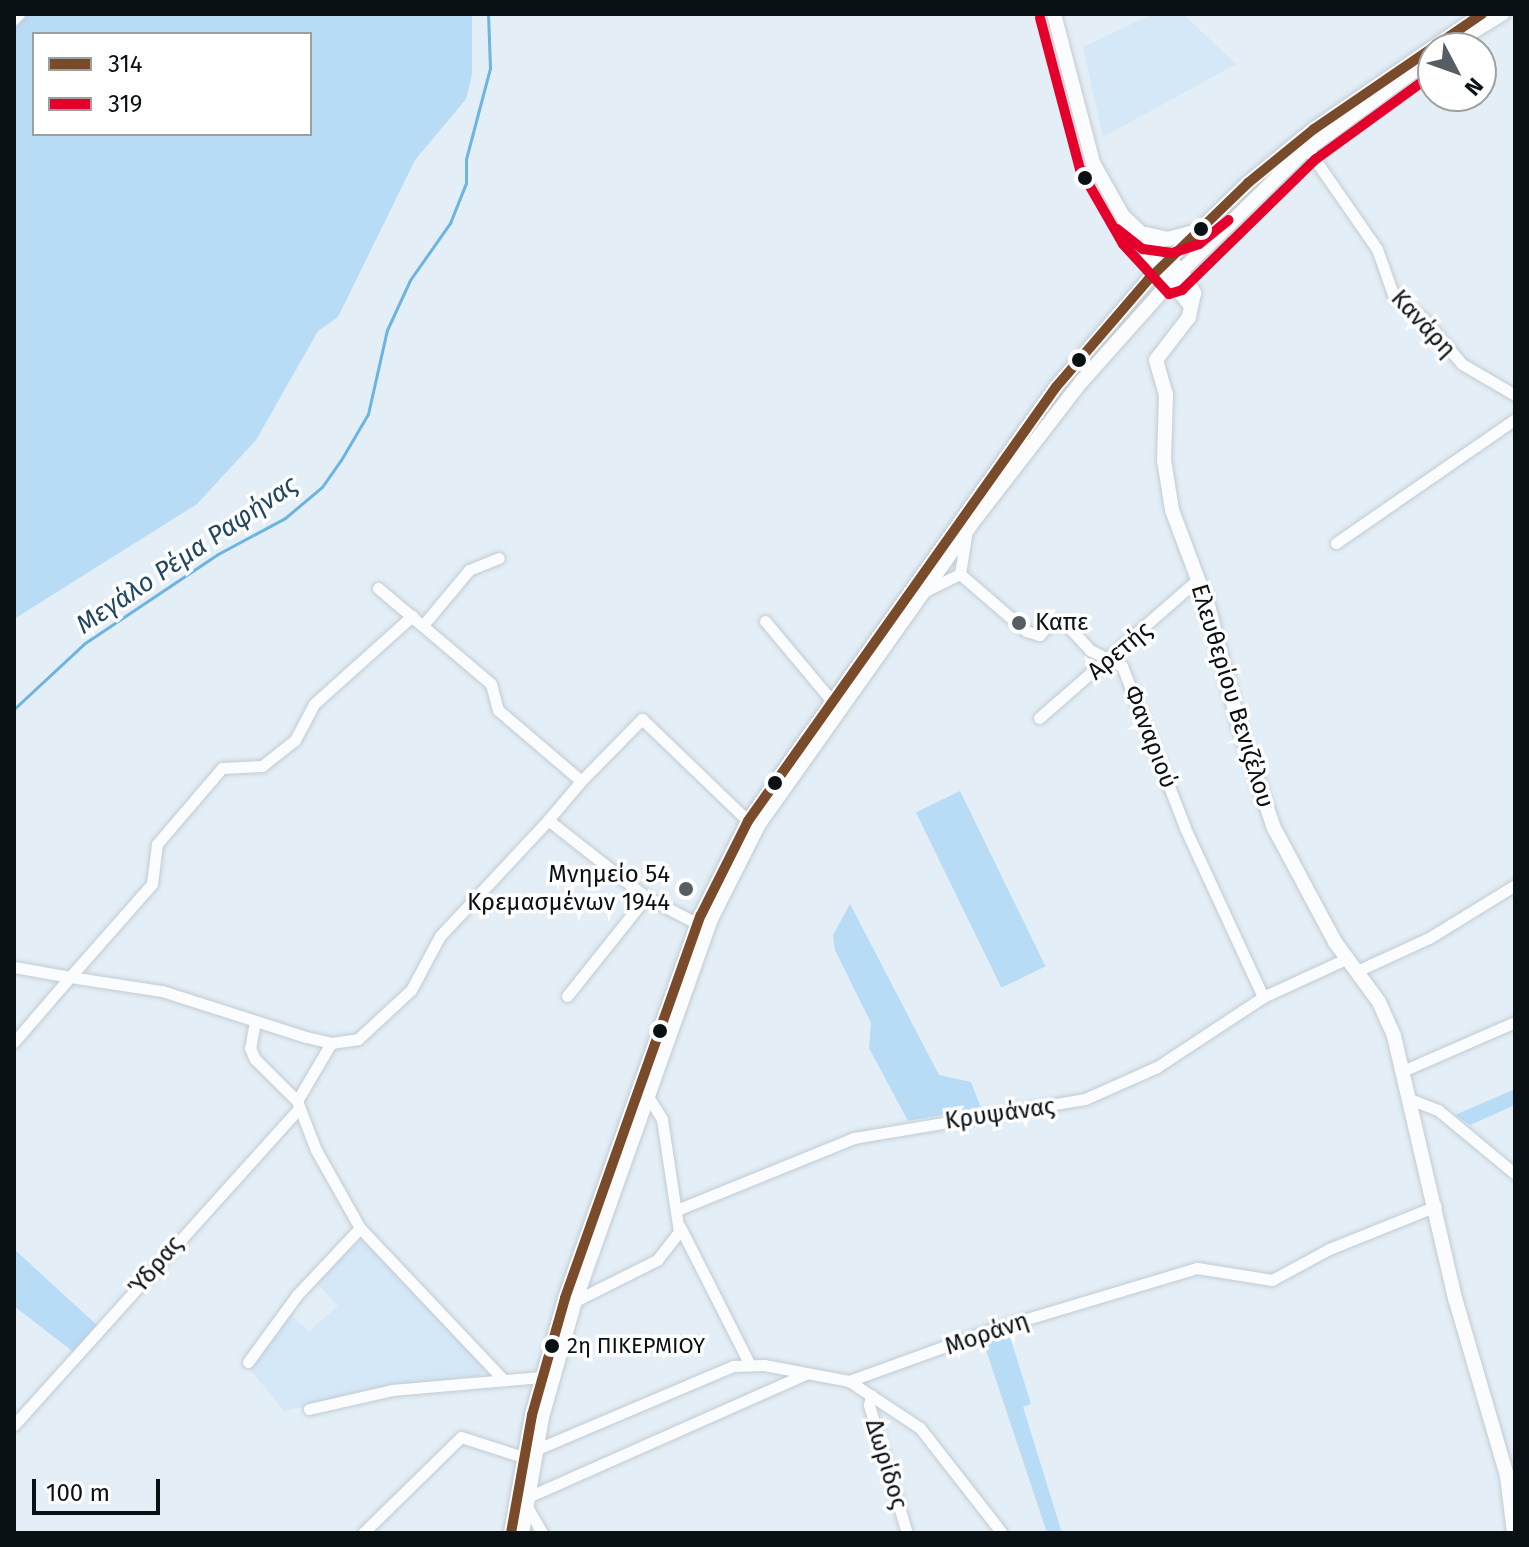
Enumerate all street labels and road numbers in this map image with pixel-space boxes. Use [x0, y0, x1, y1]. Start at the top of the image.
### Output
street label: Κανάρη [1385, 284, 1461, 364]
street label: Ελευθερίου Βενιζέλου [1184, 581, 1280, 811]
street label: Αρετής [1082, 616, 1158, 686]
street label: Φαναριού [1117, 682, 1183, 792]
street label: Κρυψάνας [943, 1092, 1057, 1136]
street label: Ύδρας [123, 1230, 189, 1302]
street label: Μοράνη [941, 1306, 1033, 1362]
street label: Δωρίδος [859, 1416, 913, 1512]

